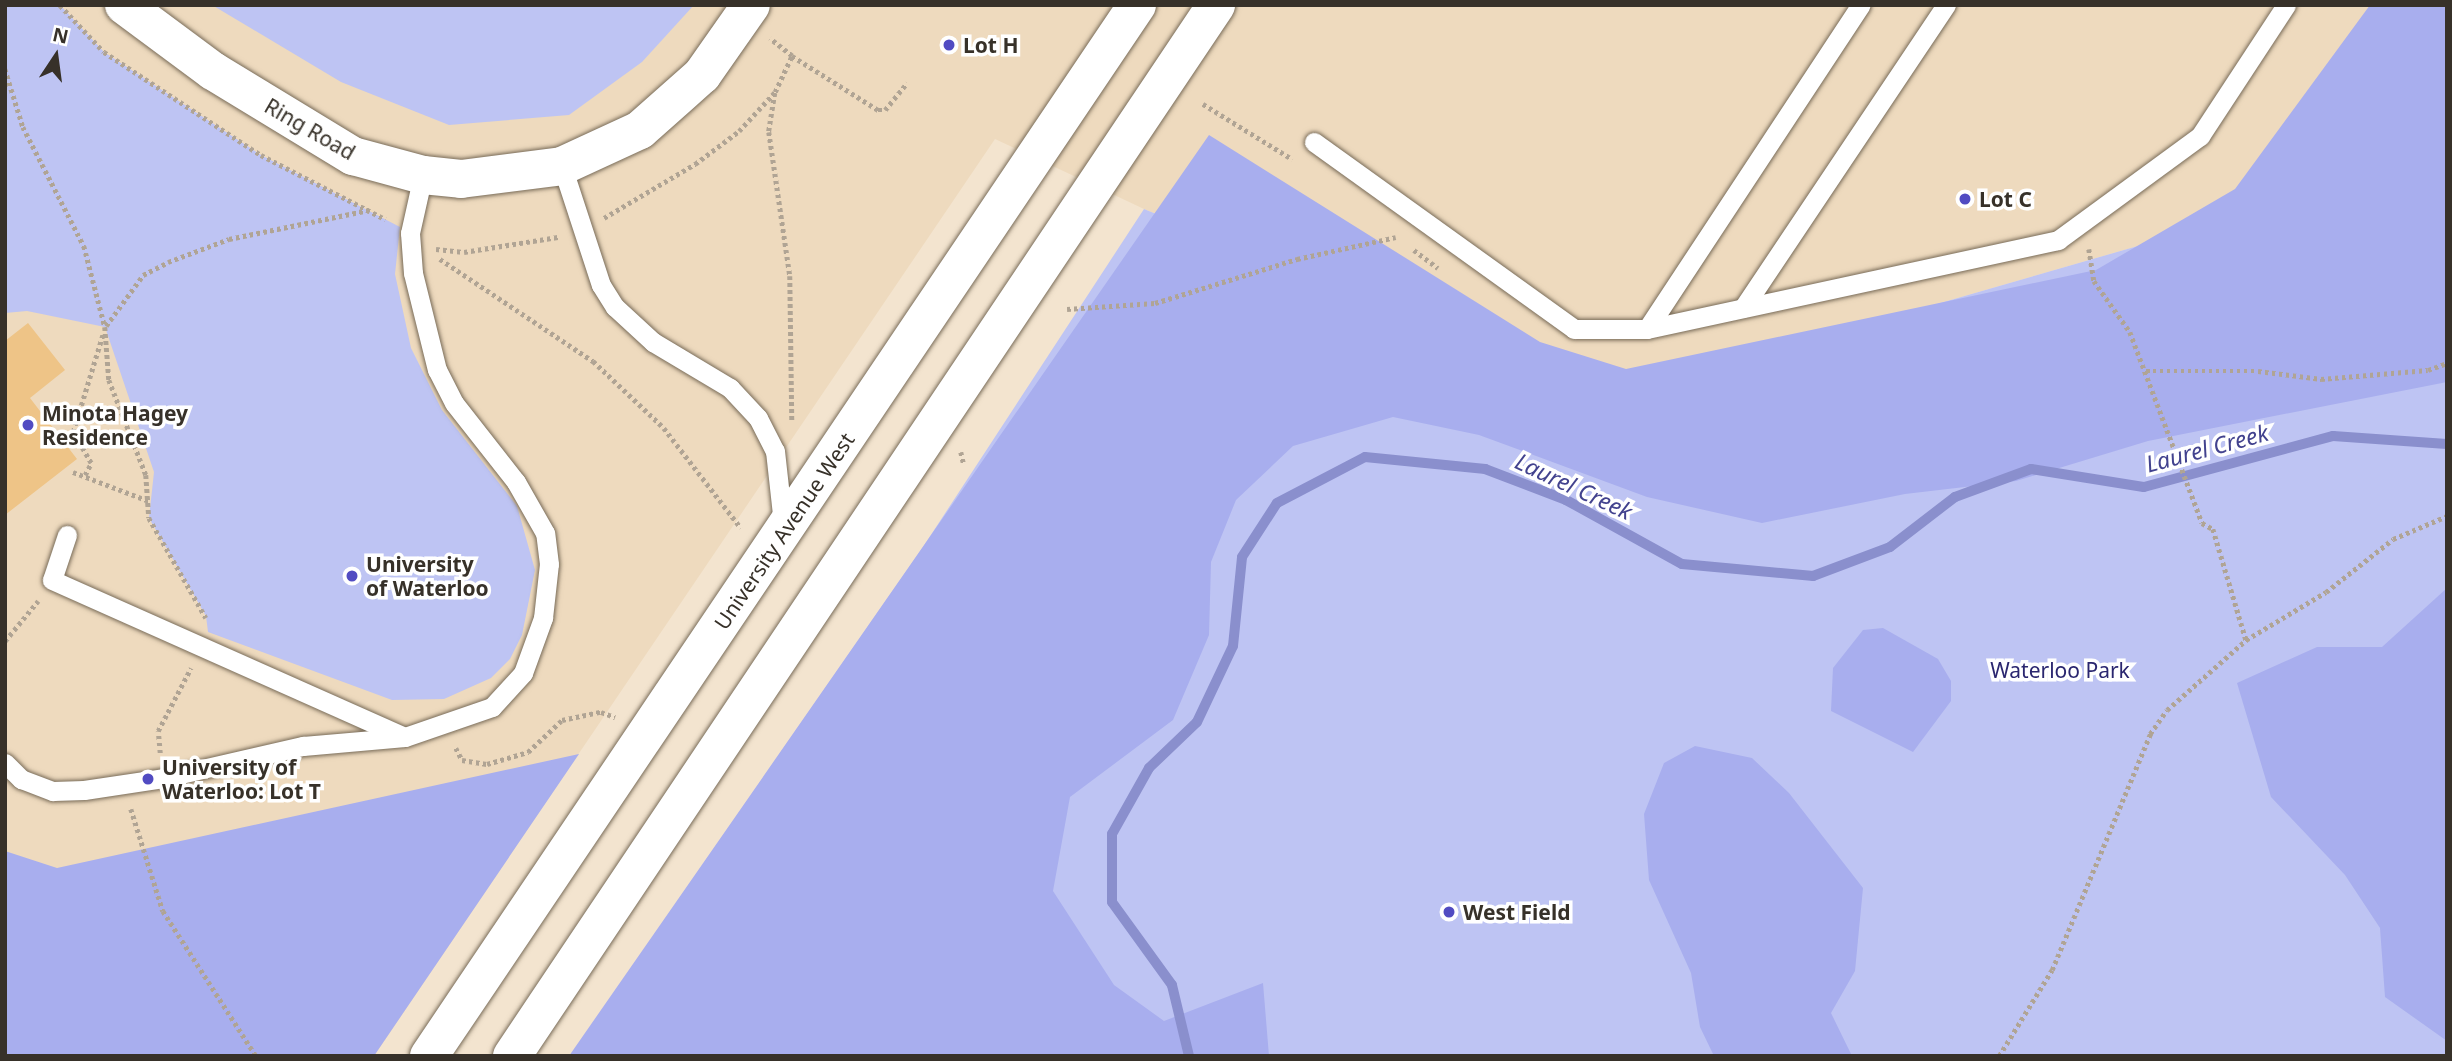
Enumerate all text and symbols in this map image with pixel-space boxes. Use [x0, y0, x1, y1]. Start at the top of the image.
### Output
north arrow [21, 21, 91, 91]
text: N [50, 21, 71, 50]
place label: Lot H [963, 32, 1019, 58]
marker: Lot H [941, 37, 957, 53]
street label: Ring Road [260, 93, 360, 165]
place label: Lot C [1979, 186, 2032, 212]
marker: Lot C [1957, 191, 1973, 207]
place label: Minota Hagey Residence [42, 400, 188, 450]
marker: Minota Hagey Residence [20, 417, 36, 433]
water label: Laurel Creek [2143, 418, 2271, 478]
street label: University Avenue West [709, 428, 859, 634]
water label: Laurel Creek [1511, 447, 1637, 525]
place label: University of Waterloo [366, 551, 489, 601]
marker: University of Waterloo [344, 568, 360, 584]
park label: Waterloo Park [1990, 657, 2130, 683]
place label: University of Waterloo: Lot T [162, 754, 321, 804]
marker: University of Waterloo: Lot T [140, 771, 156, 787]
place label: West Field [1463, 899, 1570, 925]
marker: West Field [1441, 904, 1457, 920]

